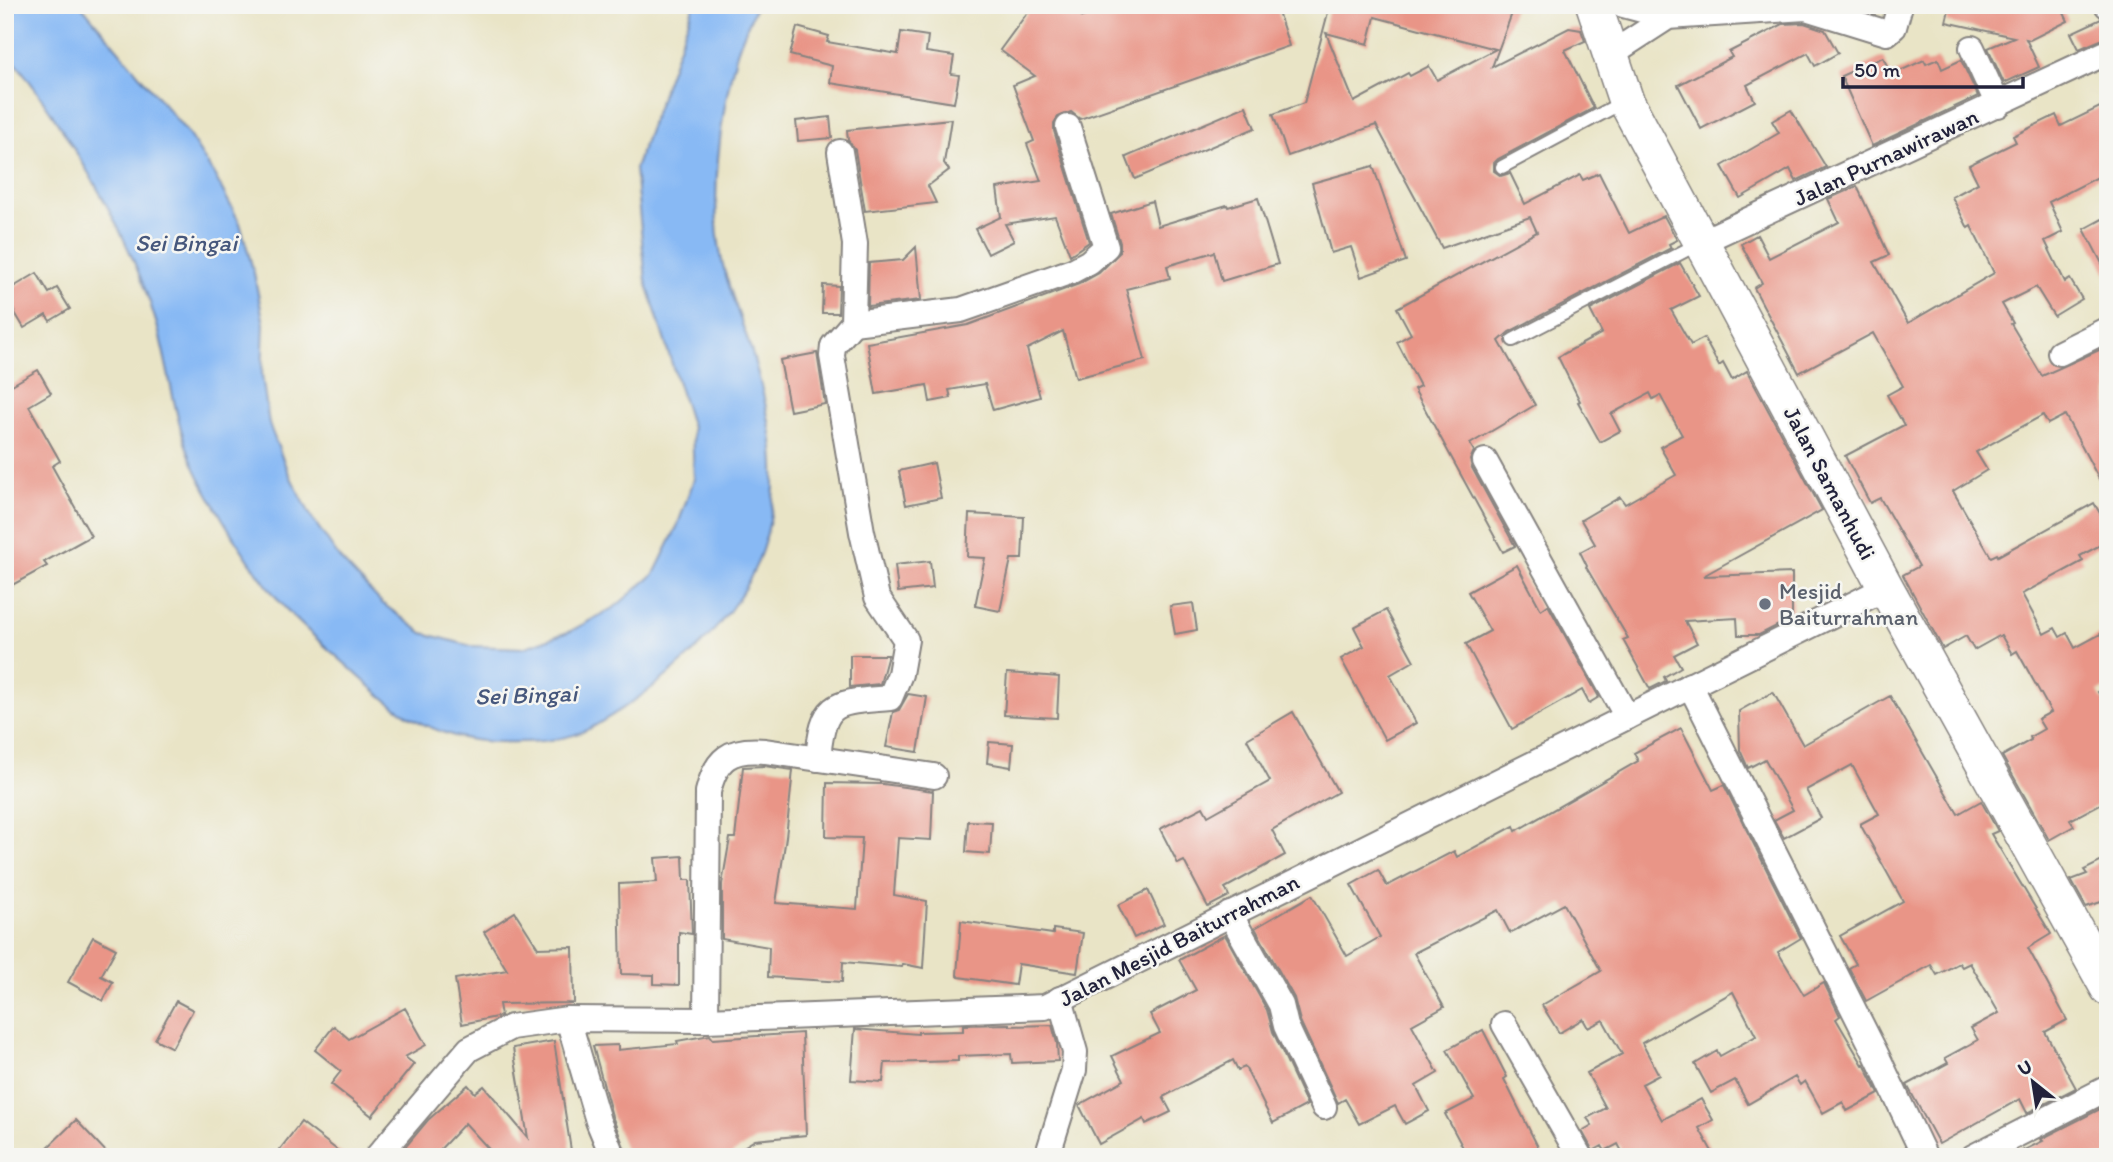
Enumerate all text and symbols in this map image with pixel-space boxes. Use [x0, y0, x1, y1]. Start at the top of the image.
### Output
scale bar [1843, 46, 2024, 90]
text: 50 m [1854, 57, 1901, 82]
street label: Jalan Purnawirawan [1789, 102, 1983, 212]
water label: Sei Bingai [135, 228, 240, 257]
street label: Jalan Samanhudi [1778, 401, 1882, 565]
place label: Mesjid Baiturrahman [1779, 577, 1918, 631]
marker: Mesjid Baiturrahman [1757, 596, 1773, 612]
water label: Sei Bingai [474, 678, 580, 711]
street label: Jalan Mesjid Baiturrahman [1054, 867, 1304, 1013]
north arrow [1997, 1046, 2068, 1116]
text: U [2014, 1055, 2036, 1081]

